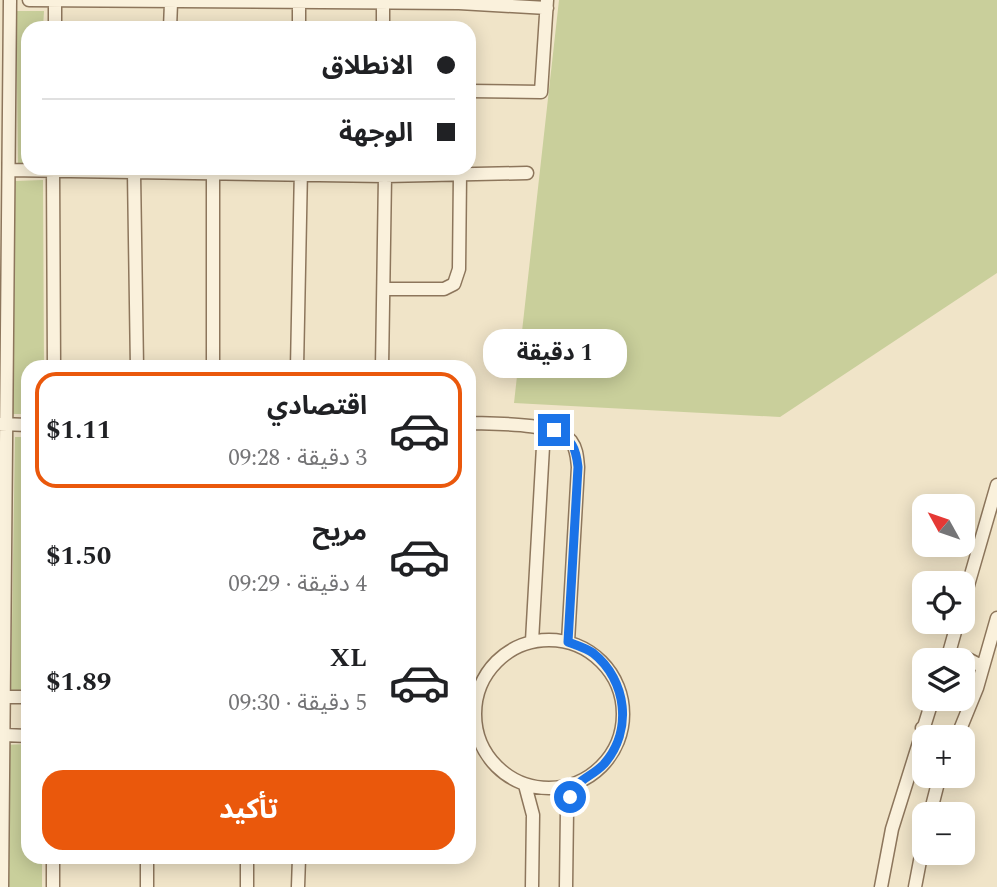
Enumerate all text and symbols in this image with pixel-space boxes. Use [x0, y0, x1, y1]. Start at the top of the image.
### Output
text: الانطلاق [322, 46, 413, 86]
text: الوجهة [339, 113, 413, 153]
callout: 1 دقيقة [482, 328, 626, 378]
text: 1 دقيقة [517, 336, 593, 371]
text: اقتصادي [267, 386, 367, 426]
icon: car [388, 399, 451, 462]
text: $1.11 [46, 410, 111, 450]
route end [538, 414, 570, 446]
text: 3 دقيقة · 09:28 [228, 441, 367, 476]
north arrow [912, 494, 975, 556]
map controls [912, 494, 975, 865]
text: مريح [312, 512, 367, 552]
icon: car [388, 525, 451, 588]
text: $1.50 [46, 536, 111, 576]
text: 4 دقيقة · 09:29 [228, 567, 367, 602]
button: locate [912, 571, 975, 634]
text: XL [330, 638, 367, 678]
button: layers [912, 648, 975, 711]
icon: car [388, 651, 451, 714]
text: $1.89 [46, 662, 111, 702]
text: 5 دقيقة · 09:30 [228, 686, 367, 721]
button: + [912, 725, 975, 788]
button: تأكيد [42, 770, 455, 850]
route start [554, 781, 586, 813]
button: − [912, 802, 975, 865]

